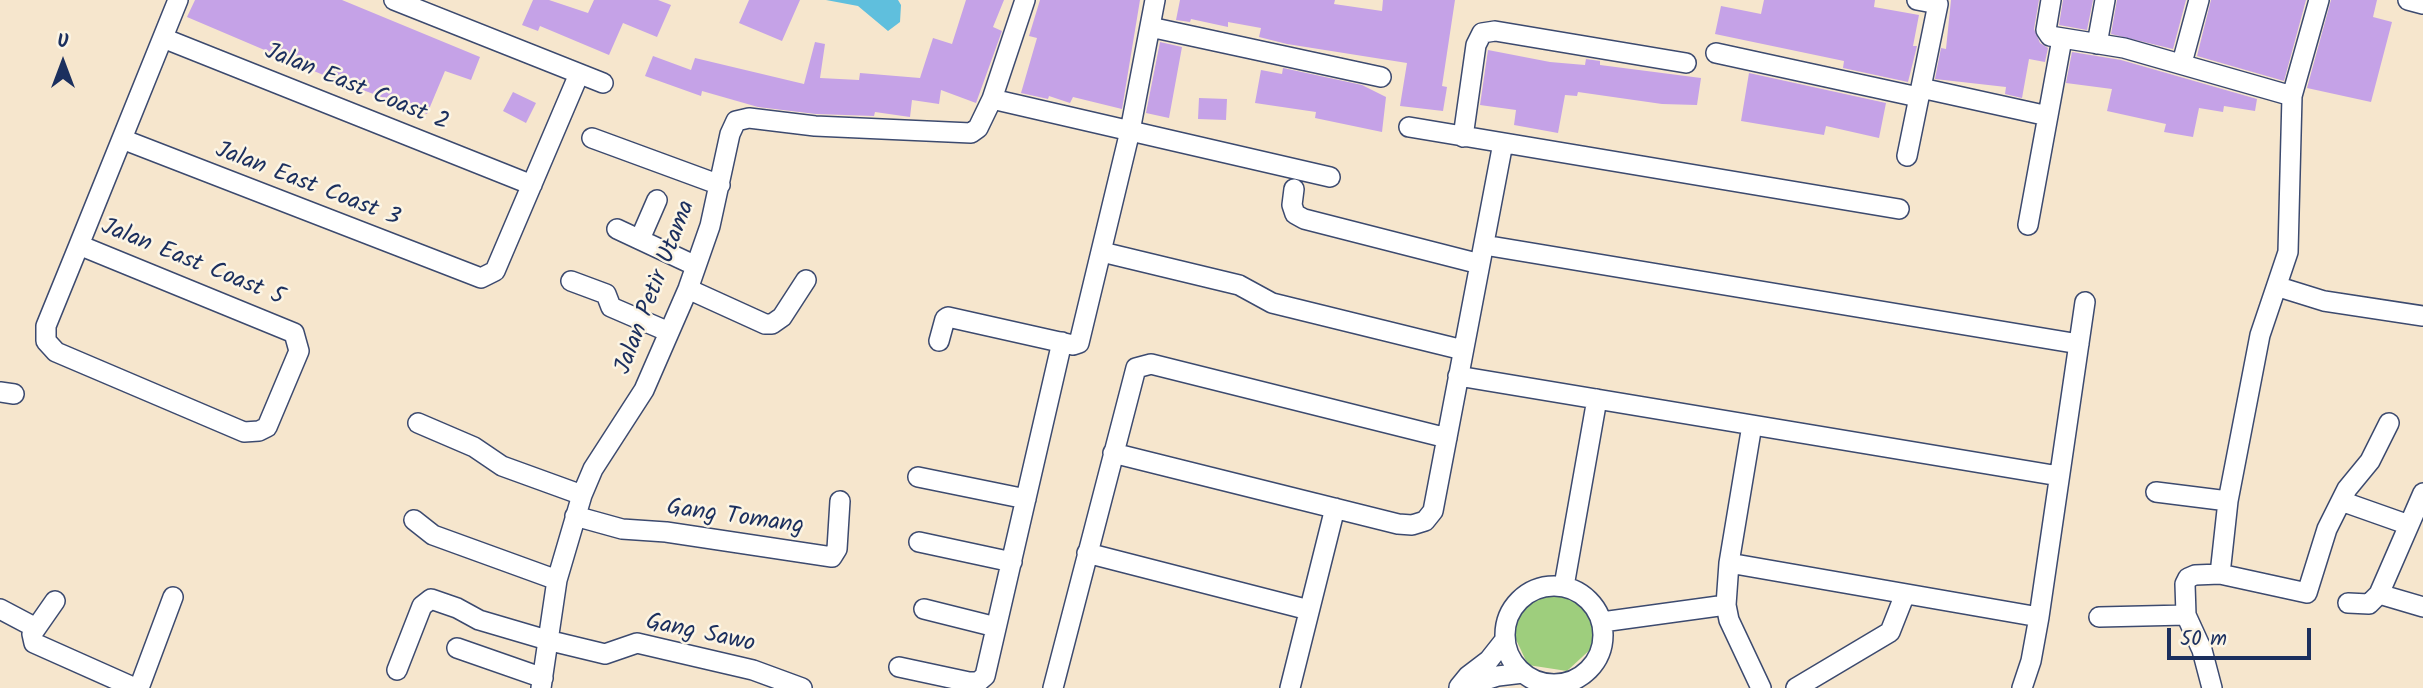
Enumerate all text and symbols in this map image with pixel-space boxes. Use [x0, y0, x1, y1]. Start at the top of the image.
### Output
text: U [57, 27, 69, 57]
north arrow [28, 28, 98, 98]
street label: Jalan East Coast 2 [260, 39, 452, 139]
street label: Jalan East Coast 3 [210, 137, 404, 235]
street label: Jalan Petir Utama [611, 197, 703, 379]
street label: Jalan East Coast 5 [96, 214, 288, 314]
street label: Gang Tomang [665, 495, 805, 543]
street label: Gang Sawo [643, 609, 757, 661]
scale bar [2171, 614, 2314, 658]
text: 50 m [2180, 623, 2227, 656]

